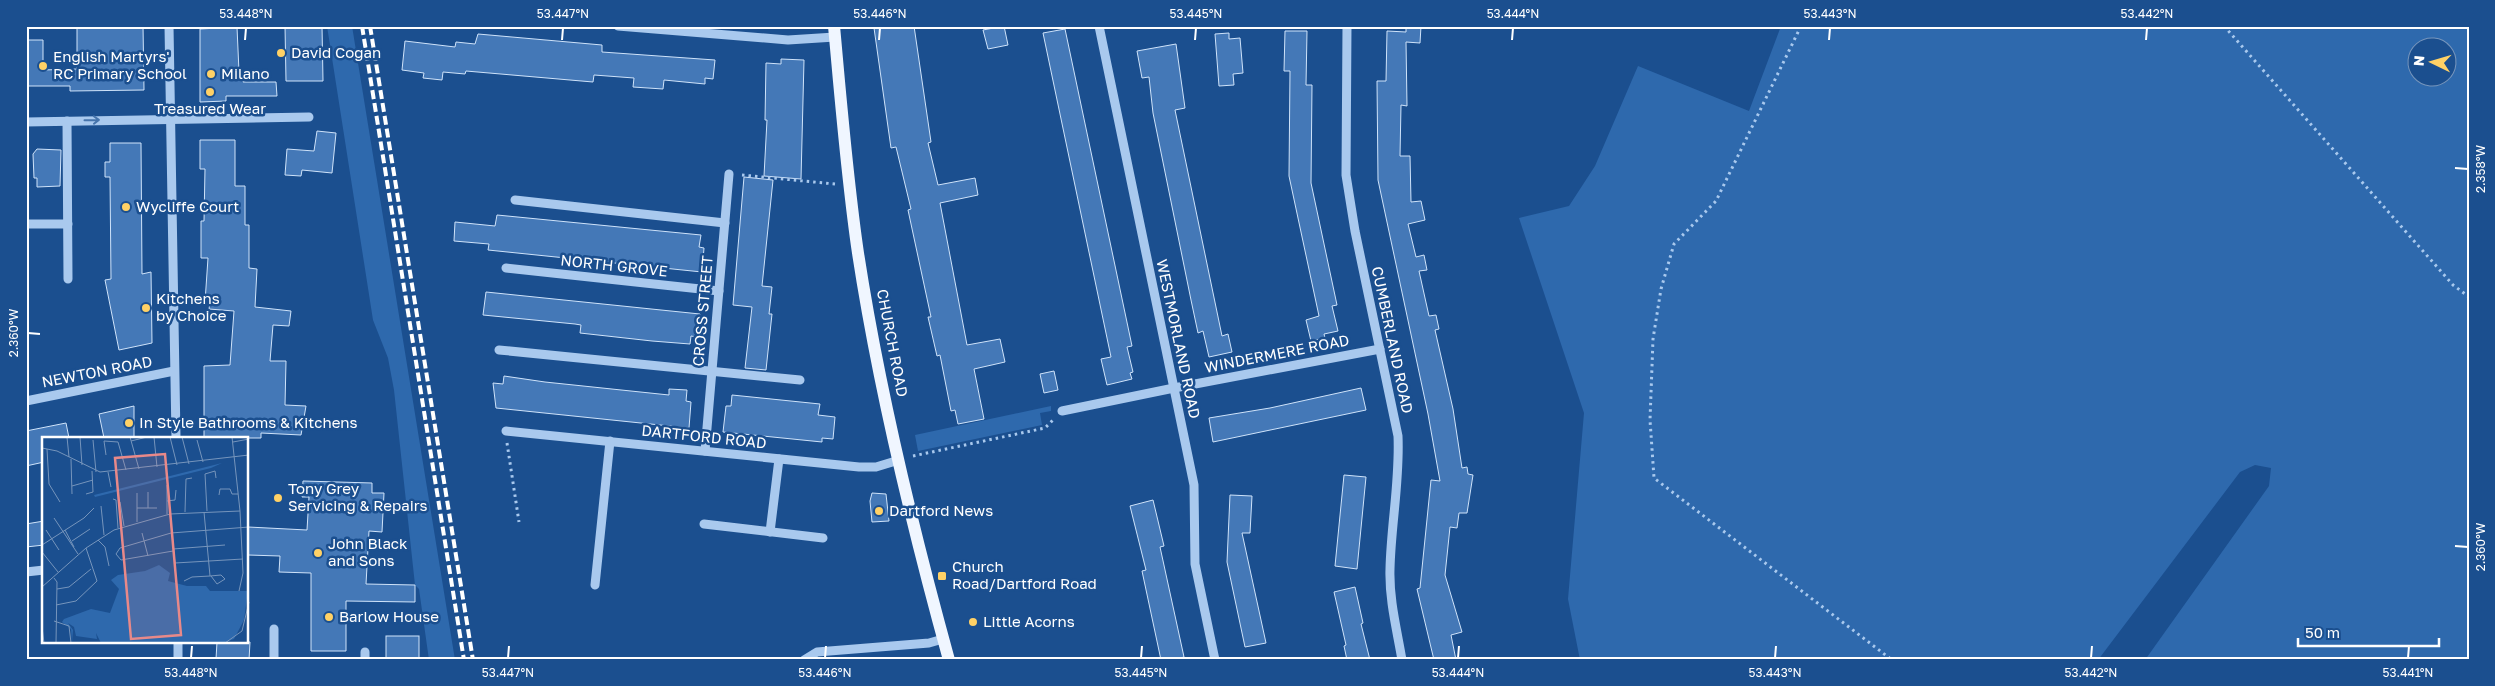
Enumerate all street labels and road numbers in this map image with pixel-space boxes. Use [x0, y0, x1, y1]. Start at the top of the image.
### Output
street label: NORTH GROVE [560, 250, 669, 280]
street label: CROSS STREET [688, 255, 716, 367]
street label: WESTMORLAND ROAD [1153, 257, 1205, 420]
street label: CUMBERLAND ROAD [1369, 265, 1417, 415]
street label: CHURCH ROAD [874, 287, 912, 398]
street label: WINDERMERE ROAD [1203, 330, 1351, 376]
street label: NEWTON ROAD [40, 351, 154, 391]
street label: DARTFORD ROAD [641, 420, 767, 452]

